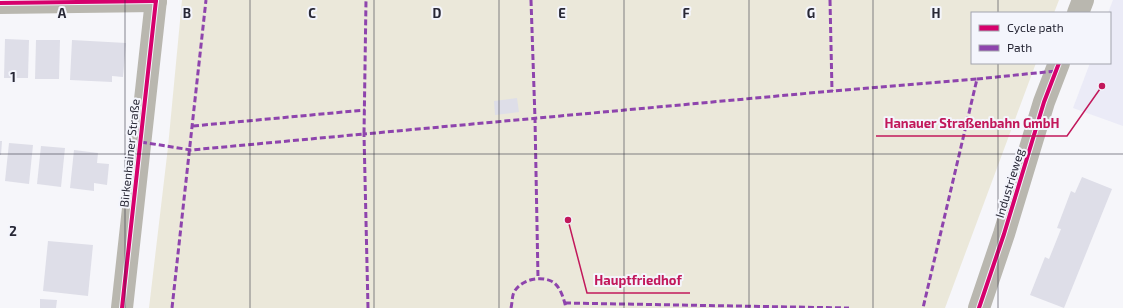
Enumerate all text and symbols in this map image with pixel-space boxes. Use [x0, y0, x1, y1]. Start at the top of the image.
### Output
text: A [58, 5, 67, 21]
text: B [183, 5, 191, 21]
text: C [308, 5, 316, 21]
text: D [433, 5, 442, 21]
text: E [558, 5, 566, 21]
text: F [682, 5, 690, 21]
text: G [807, 5, 815, 21]
text: H [932, 5, 941, 21]
legend [971, 12, 1111, 64]
text: Cycle path [1007, 20, 1064, 34]
text: Path [1007, 40, 1032, 54]
text: 1 [10, 69, 16, 85]
street label: Birkenhainer Straße [116, 98, 142, 208]
callout: Hanauer Straßenbahn GmbH [876, 111, 1067, 136]
text: Hanauer Straßenbahn GmbH [884, 115, 1060, 131]
street label: Industrieweg [992, 146, 1026, 219]
text: 2 [9, 223, 17, 239]
callout: Hauptfriedhof [587, 268, 690, 293]
text: Hauptfriedhof [594, 272, 682, 288]

